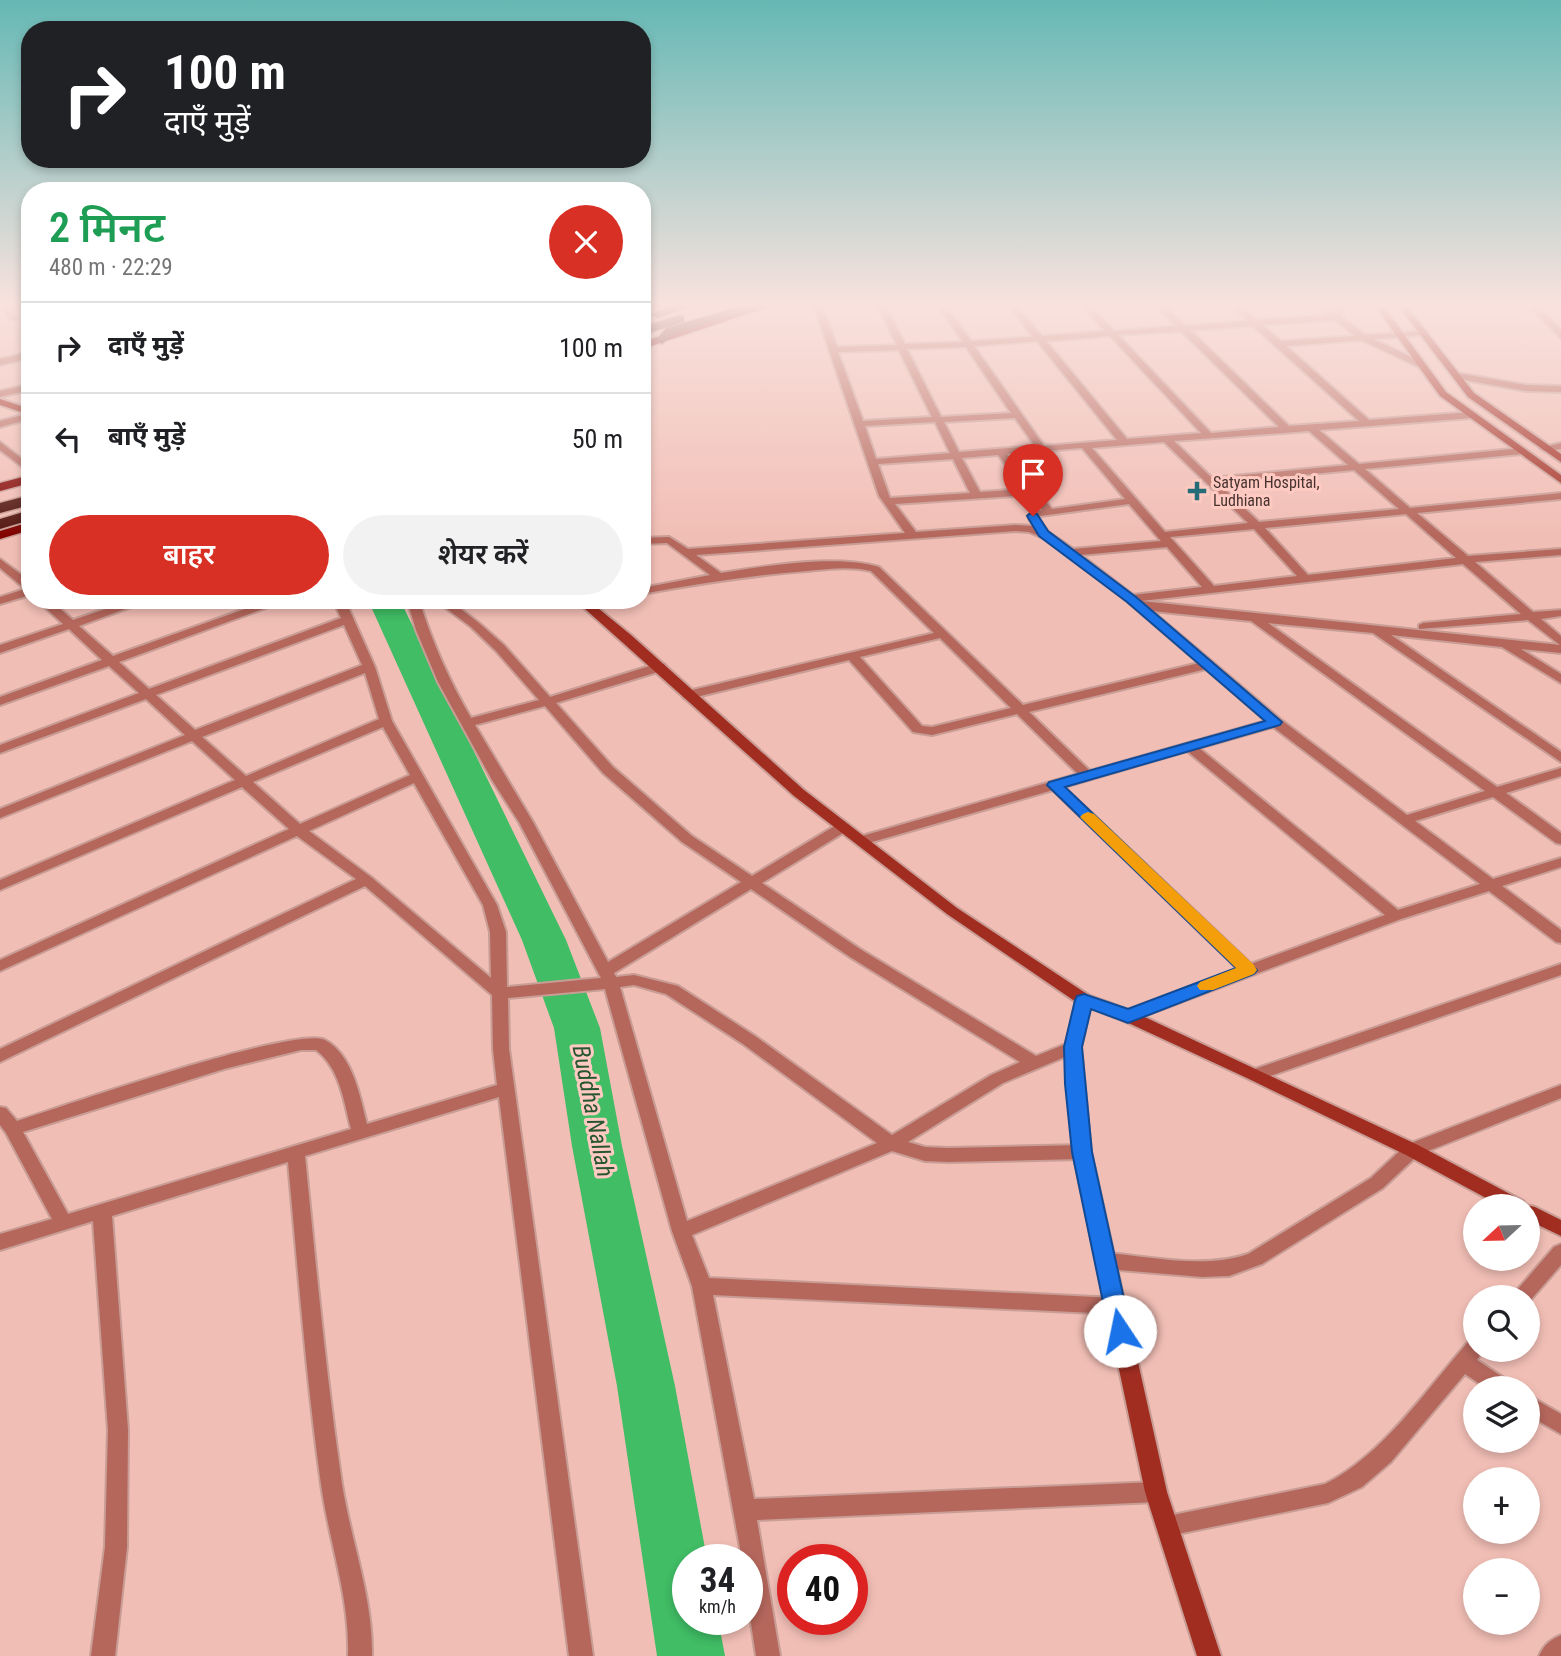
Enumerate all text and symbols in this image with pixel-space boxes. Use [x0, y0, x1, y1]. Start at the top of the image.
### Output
text: 100 m [164, 44, 286, 101]
icon: right [49, 49, 140, 140]
text: दाएँ मुड़ें [164, 103, 251, 141]
text: 2 मिनट [49, 203, 165, 252]
button: close [549, 205, 623, 279]
text: 480 m · 22:29 [49, 254, 173, 281]
icon: right [49, 329, 87, 367]
text: दाएँ मुड़ें [108, 330, 184, 360]
text: 100 m [559, 333, 623, 363]
icon: left [49, 420, 87, 458]
text: बाएँ मुड़ें [108, 421, 185, 451]
text: 50 m [572, 424, 623, 454]
pin [1003, 444, 1063, 516]
icon: arrive [1014, 455, 1052, 493]
place label: Satyam Hospital, Ludhiana [1213, 473, 1320, 510]
marker: Satyam Hospital, Ludhiana [1187, 481, 1207, 501]
button: बाहर [49, 515, 329, 595]
button: शेयर करें [343, 515, 623, 595]
water label: Buddha Nallah [567, 1043, 619, 1179]
north arrow [1463, 1194, 1540, 1270]
map controls [1463, 1194, 1540, 1635]
button: search [1463, 1285, 1540, 1362]
position arrow [1083, 1294, 1157, 1368]
button: layers [1463, 1376, 1540, 1453]
button: + [1463, 1467, 1540, 1544]
speed limit sign: 40 [777, 1544, 868, 1635]
button: − [1463, 1558, 1540, 1635]
text: 34 [700, 1560, 735, 1601]
text: km/h [699, 1596, 736, 1617]

